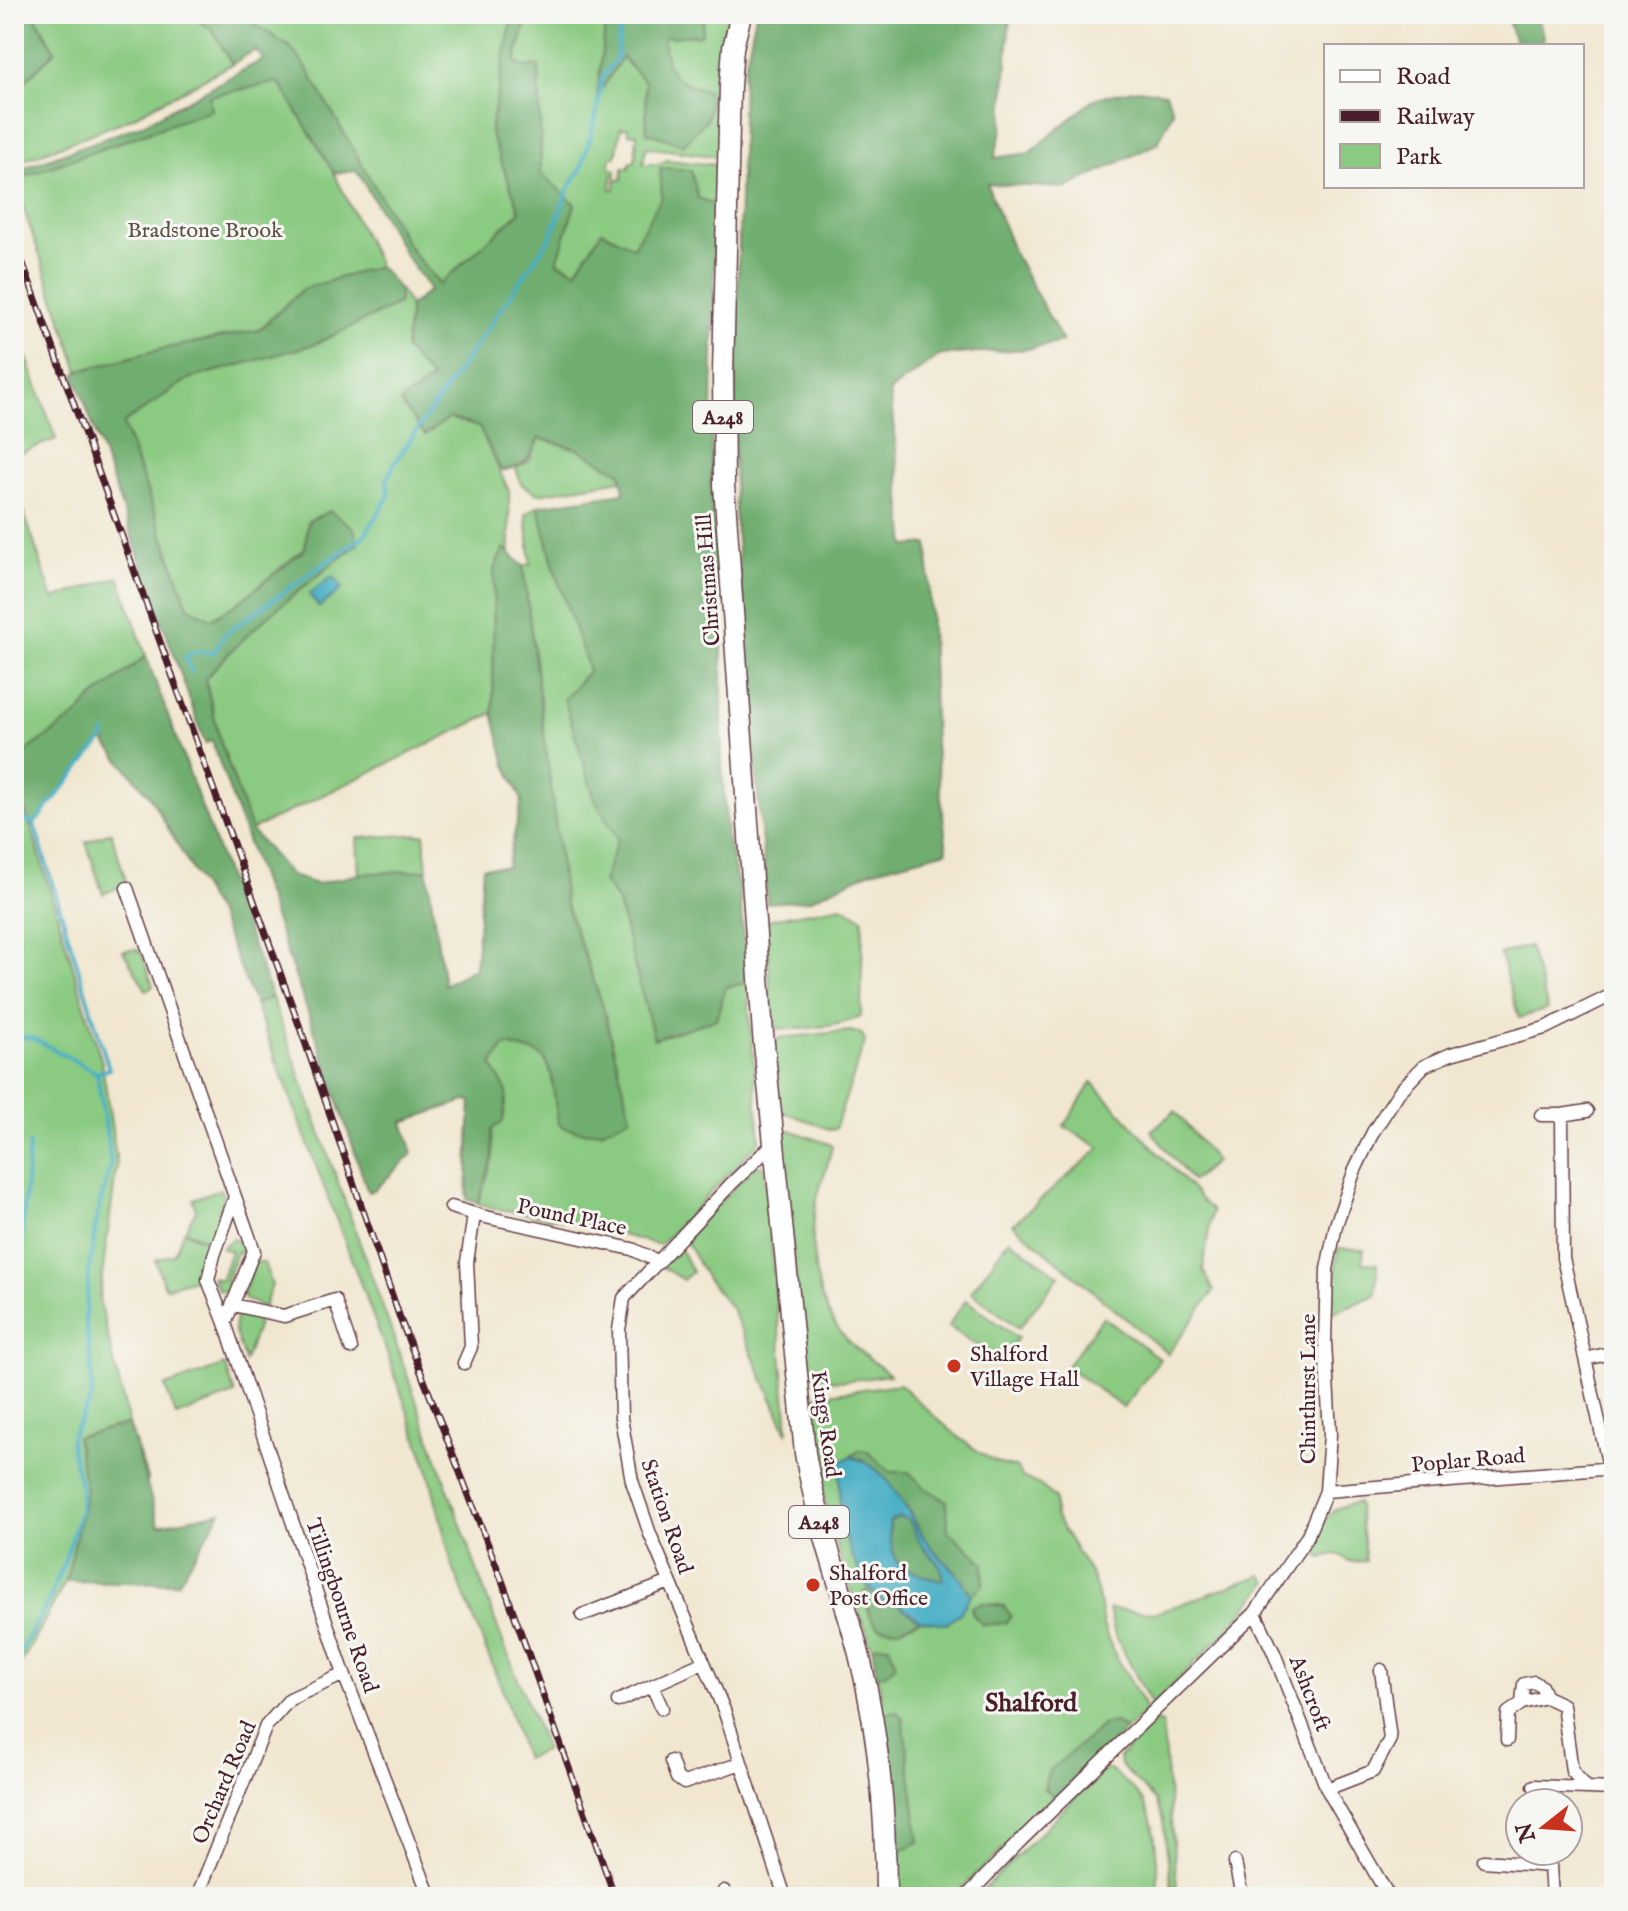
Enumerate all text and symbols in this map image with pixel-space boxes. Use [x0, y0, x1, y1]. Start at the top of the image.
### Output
legend [1324, 44, 1584, 188]
text: Road [1396, 62, 1450, 93]
text: Railway [1396, 102, 1475, 133]
text: Park [1396, 142, 1442, 173]
park label: Bradstone Brook [127, 217, 283, 245]
road number: A248 [693, 401, 753, 433]
street label: Christmas Hill [690, 513, 728, 647]
street label: Pound Place [514, 1193, 629, 1243]
street label: Chinthurst Lane [1295, 1314, 1323, 1464]
place label: Shalford Village Hall [969, 1341, 1079, 1394]
marker: Shalford Village Hall [945, 1357, 963, 1375]
street label: Kings Road [804, 1369, 846, 1480]
street label: Poplar Road [1410, 1442, 1526, 1480]
street label: Station Road [633, 1456, 699, 1578]
road number: A248 [789, 1506, 849, 1538]
street label: Tillingbourne Road [298, 1515, 384, 1697]
place label: Shalford Post Office [829, 1560, 928, 1613]
marker: Shalford Post Office [804, 1576, 822, 1594]
street label: Ashcroft [1282, 1651, 1337, 1736]
district label: Shalford [985, 1687, 1078, 1720]
street label: Orchard Road [186, 1717, 263, 1849]
north arrow [1504, 1787, 1584, 1867]
text: N [1511, 1819, 1543, 1846]

